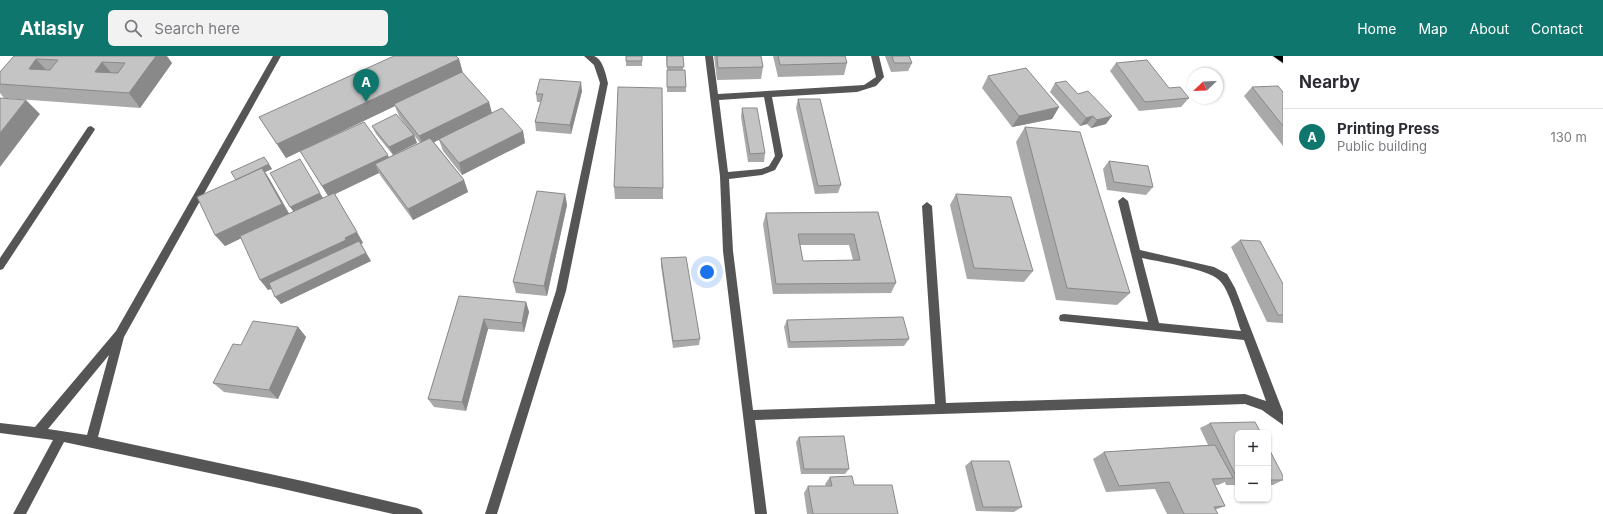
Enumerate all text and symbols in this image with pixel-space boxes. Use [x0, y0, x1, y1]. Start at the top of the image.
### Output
search box [108, 10, 388, 46]
text: Atlasly [20, 17, 84, 40]
icon: search [122, 17, 144, 39]
text: Search here [154, 19, 240, 38]
text: Home [1357, 20, 1396, 37]
text: Map [1418, 20, 1448, 37]
text: About [1470, 20, 1509, 37]
text: Contact [1531, 20, 1583, 37]
north arrow [1187, 68, 1223, 104]
pin: A [353, 69, 379, 102]
text: Nearby [1299, 72, 1360, 92]
text: Printing Press [1337, 119, 1439, 138]
text: A [1307, 129, 1317, 145]
text: 130 m [1550, 129, 1587, 145]
text: Public building [1337, 138, 1427, 154]
your location [697, 262, 717, 282]
map controls [1235, 430, 1271, 502]
button: + [1235, 430, 1271, 466]
button: − [1235, 466, 1271, 502]

